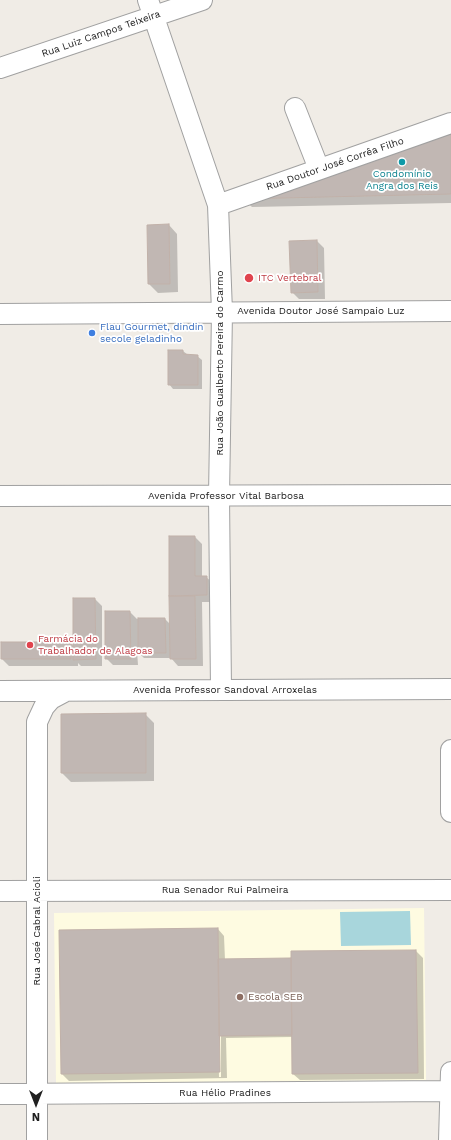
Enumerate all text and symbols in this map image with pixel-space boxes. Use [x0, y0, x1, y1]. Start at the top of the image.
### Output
street label: Rua Luiz Campos Teixeira [40, 8, 162, 60]
street label: Rua Doutor José Corrêa Filho [265, 135, 405, 193]
marker: Condomínio Angra dos Reis [397, 157, 407, 167]
place label: Condomínio Angra dos Reis [366, 168, 438, 192]
street label: Rua João Gualberto Pereira do Carmo [214, 271, 226, 455]
marker: ITC Vertebral [243, 272, 255, 284]
place label: ITC Vertebral [258, 272, 322, 284]
street label: Avenida Doutor José Sampaio Luz [237, 305, 405, 317]
place label: Flau Gourmet, dindin secole geladinho [100, 321, 204, 344]
marker: Flau Gourmet, dindin secole geladinho [87, 328, 97, 338]
street label: Avenida Professor Vital Barbosa [148, 490, 304, 502]
place label: Farmácia do Trabalhador de Alagoas [38, 633, 153, 656]
marker: Farmácia do Trabalhador de Alagoas [25, 640, 35, 650]
street label: Avenida Professor Sandoval Arroxelas [133, 684, 317, 696]
street label: Rua José Cabral Acioli [31, 876, 43, 986]
street label: Rua Senador Rui Palmeira [162, 884, 288, 896]
place label: Escola SEB [248, 991, 303, 1003]
marker: Escola SEB [235, 992, 245, 1002]
north arrow [16, 1084, 56, 1124]
street label: Rua Hélio Pradines [179, 1087, 271, 1099]
text: N [32, 1110, 40, 1123]

